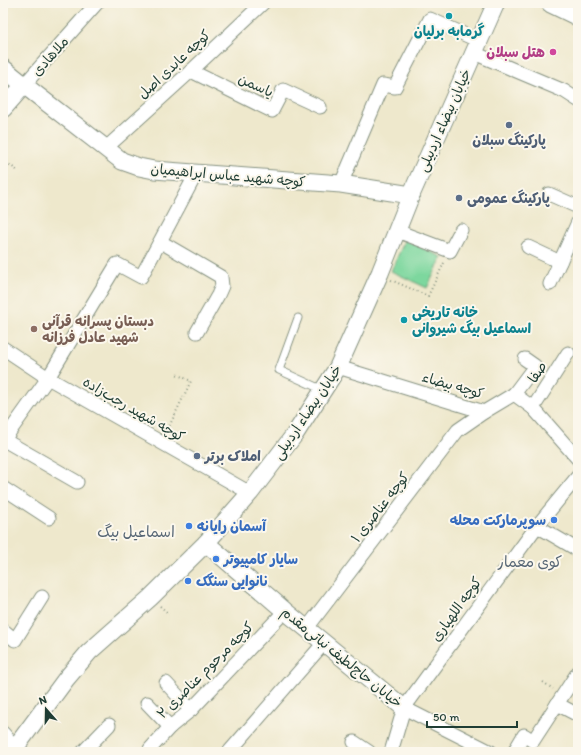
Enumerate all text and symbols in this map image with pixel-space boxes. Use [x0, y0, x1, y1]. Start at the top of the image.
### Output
marker: گرمابه برلیان [444, 11, 454, 21]
place label: گرمابه برلیان [414, 22, 485, 40]
street label: کوچه عابدی اصل [134, 26, 215, 103]
street label: ملاهادی [28, 33, 73, 80]
place label: هتل سبلان [486, 44, 545, 61]
marker: هتل سبلان [548, 47, 558, 57]
street label: خیابان بیضاء اردبیلی [414, 66, 475, 174]
street label: یاسمن [236, 70, 276, 101]
marker: پارکینگ سبلان [504, 120, 514, 130]
place label: پارکینگ سبلان [472, 131, 546, 149]
street label: کوچه شهید عباس ابراهیمیان [150, 160, 306, 192]
place label: پارکینگ عمومی [467, 189, 550, 208]
marker: پارکینگ عمومی [454, 193, 464, 203]
place label: خانه تاریخی اسماعیل بیگ شیروانی [412, 304, 532, 337]
place label: دبستان پسرانه قرآنی شهید عادل فرزانه [42, 313, 154, 346]
marker: خانه تاریخی اسماعیل بیگ شیروانی [399, 315, 409, 325]
marker: دبستان پسرانه قرآنی شهید عادل فرزانه [29, 324, 39, 334]
street label: صفا [524, 358, 550, 386]
street label: خیابان بیضاء اردبیلی [269, 362, 345, 463]
street label: کوچه بیضاء [420, 369, 486, 403]
street label: کوچه شهید رجب‌زاده [79, 373, 188, 446]
place label: املاک برتر [203, 448, 261, 465]
marker: املاک برتر [192, 451, 202, 461]
street label: کوچه عناصری ۱ [348, 469, 414, 547]
place label: سوپرمارکت محله [450, 512, 546, 530]
marker: سوپرمارکت محله [549, 515, 559, 525]
place label: آسمان رایانه [197, 518, 267, 535]
marker: آسمان رایانه [184, 521, 194, 531]
district label: اسماعیل بیگ [97, 523, 175, 541]
place label: سایار کامپیوتر [222, 551, 298, 569]
district label: کوی معمار [497, 553, 562, 571]
marker: سایار کامپیوتر [211, 554, 221, 564]
place label: نانوایی سنگک [196, 572, 269, 591]
street label: کوچه اللهیاری [427, 574, 486, 645]
marker: نانوایی سنگک [183, 576, 193, 586]
street label: خیابان حاج‌لطیف نباتی‌مقدم [276, 603, 406, 713]
street label: کوچه مرحوم عناصری ۲ [153, 618, 260, 725]
north arrow [26, 689, 66, 729]
text: N [37, 693, 48, 707]
scale bar [427, 703, 517, 729]
text: 50 m [433, 710, 459, 724]

